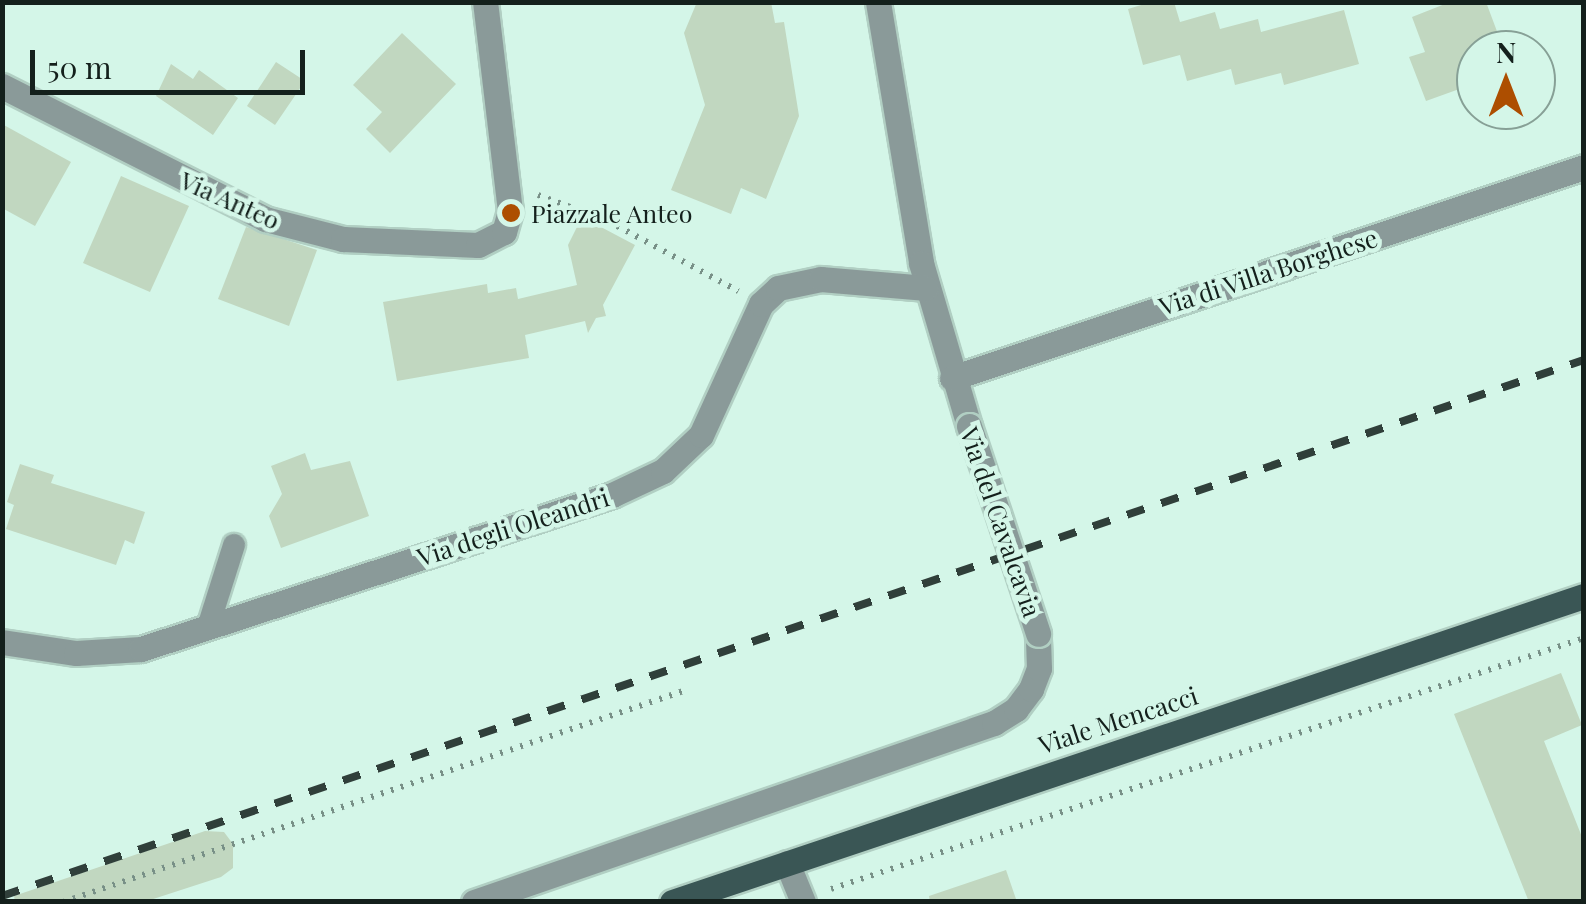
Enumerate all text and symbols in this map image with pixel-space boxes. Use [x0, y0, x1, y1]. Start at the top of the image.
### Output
scale bar [35, 30, 310, 92]
north arrow [1456, 30, 1556, 130]
text: N [1496, 33, 1516, 70]
text: 50 m [47, 47, 112, 87]
street label: Via Anteo [175, 165, 285, 235]
place label: Piazzale Anteo [531, 198, 693, 228]
marker: Piazzale Anteo [500, 202, 522, 224]
street label: Via di Villa Borghese [1154, 222, 1382, 322]
street label: Via del Cavalcavia [954, 423, 1048, 621]
street label: Via degli Oleandri [413, 482, 613, 572]
street label: Viale Mencacci [1035, 680, 1201, 760]

